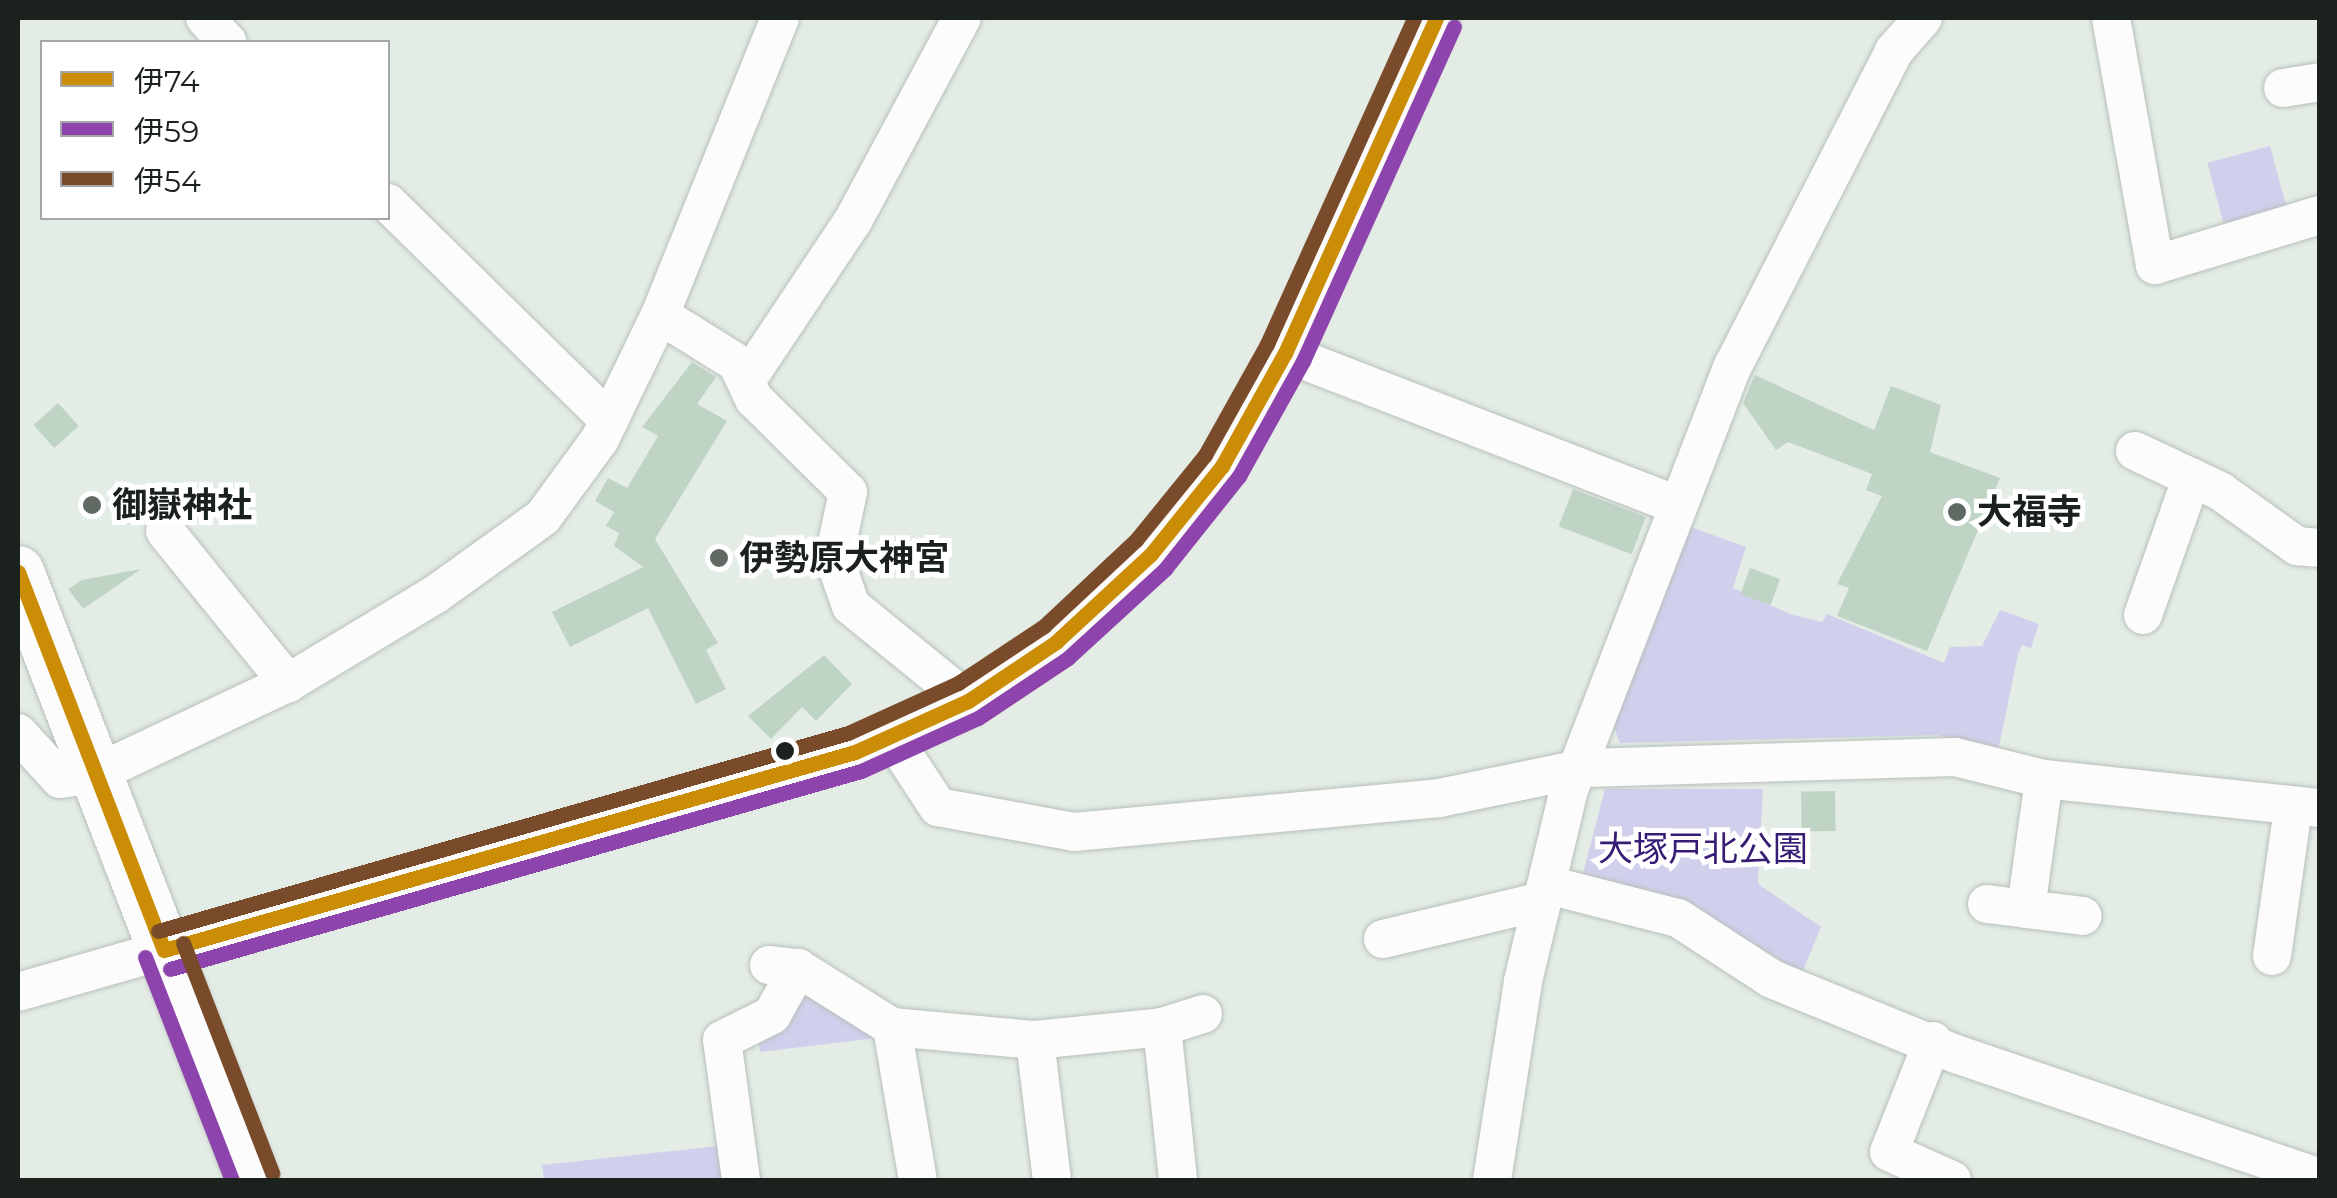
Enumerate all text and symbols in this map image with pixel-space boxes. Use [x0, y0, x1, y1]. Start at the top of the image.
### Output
legend [40, 40, 390, 220]
text: 伊74 [134, 63, 200, 100]
text: 伊59 [134, 113, 199, 150]
text: 伊54 [134, 163, 201, 200]
place label: 御嶽神社 [112, 484, 252, 526]
place label: 大福寺 [1977, 491, 2082, 533]
marker: 御嶽神社 [81, 494, 103, 516]
marker: 大福寺 [1946, 501, 1968, 523]
place label: 伊勢原大神宮 [739, 537, 949, 579]
marker: 伊勢原大神宮 [708, 547, 730, 569]
unlabelled marker [775, 741, 795, 761]
park label: 大塚戸北公園 [1598, 828, 1808, 870]

